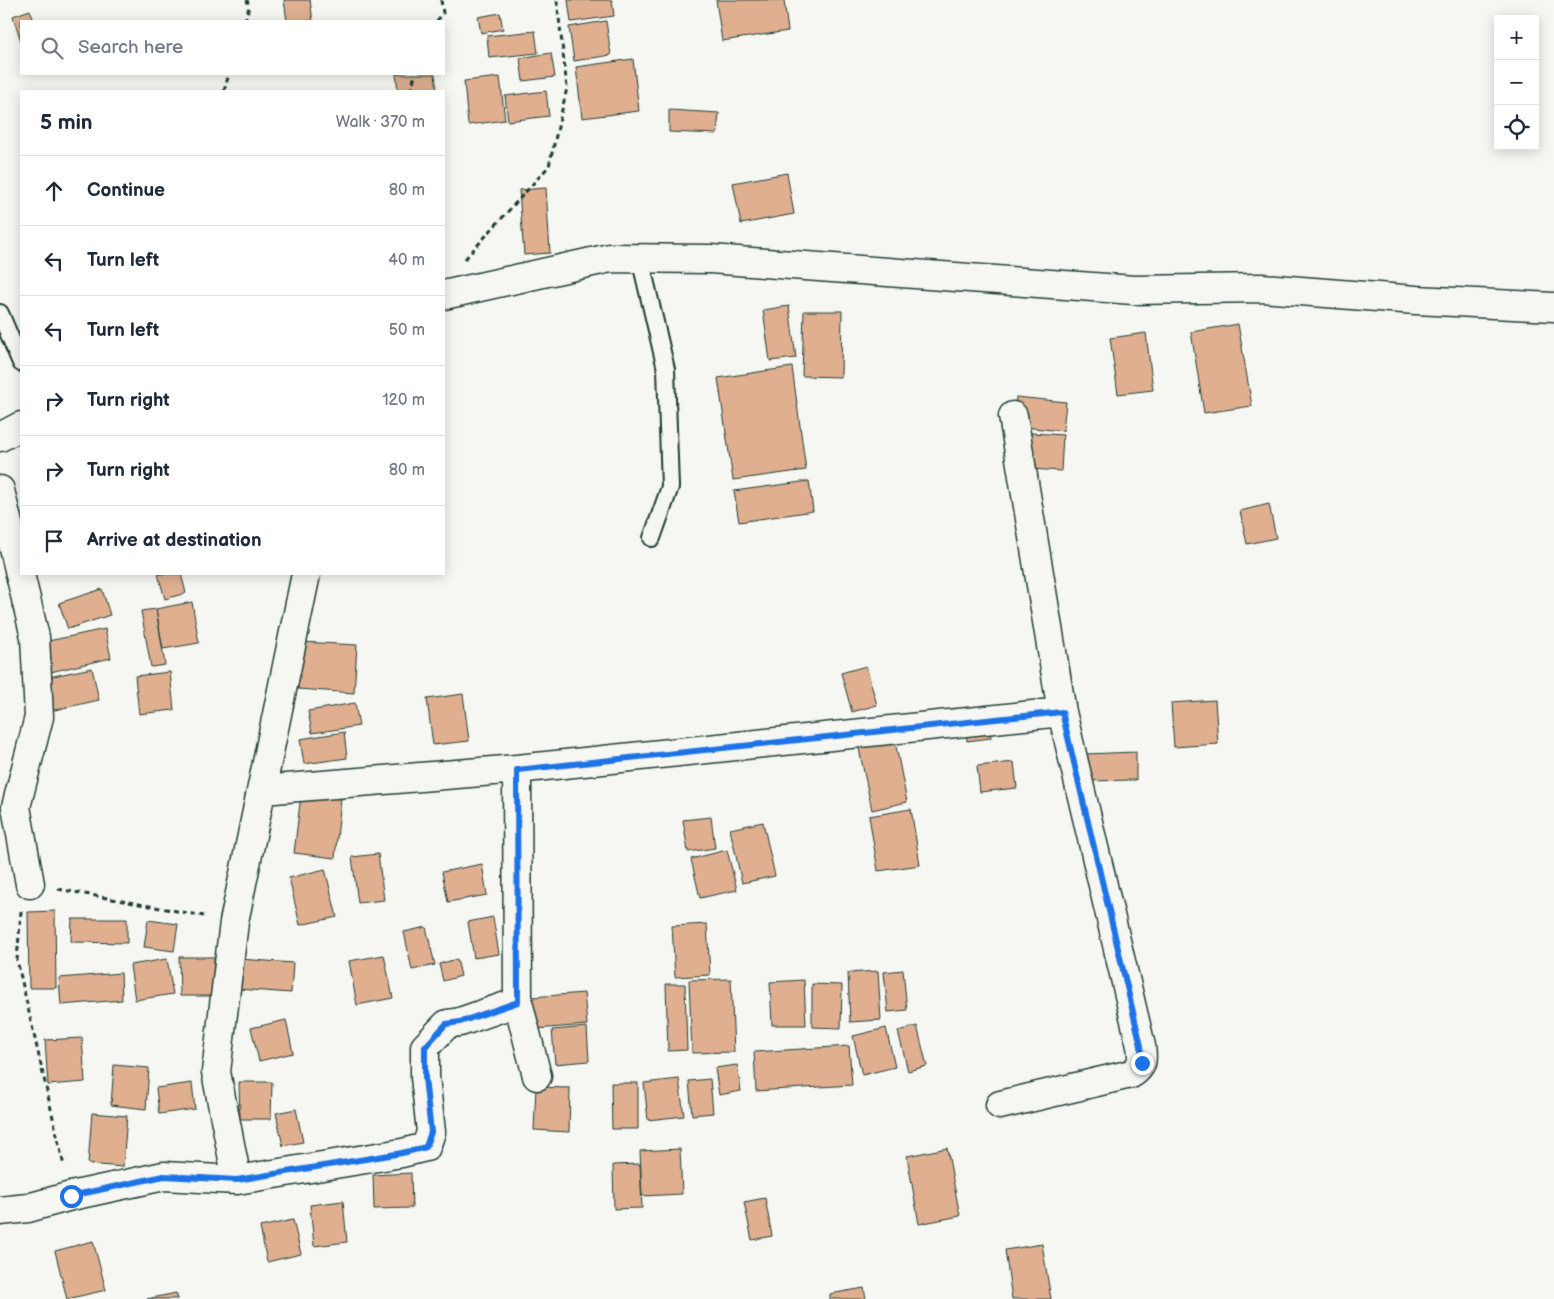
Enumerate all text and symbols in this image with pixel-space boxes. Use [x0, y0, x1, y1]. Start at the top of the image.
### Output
map controls [1494, 15, 1539, 150]
button: + [1494, 15, 1539, 60]
search box [20, 20, 445, 75]
icon: search [38, 34, 66, 62]
text: Search here [78, 36, 183, 59]
button: − [1494, 60, 1539, 105]
button: locate [1494, 105, 1539, 150]
text: 5 min [40, 110, 93, 135]
text: Walk · 370 m [336, 113, 425, 132]
icon: ahead [40, 177, 68, 205]
text: Continue [87, 179, 165, 202]
text: 80 m [389, 181, 425, 200]
icon: left [40, 247, 68, 275]
text: Turn left [87, 249, 159, 272]
text: 40 m [388, 251, 425, 270]
icon: left [40, 317, 68, 345]
text: Turn left [87, 319, 159, 342]
text: 50 m [389, 321, 425, 340]
icon: right [40, 387, 68, 415]
text: Turn right [87, 389, 170, 412]
text: 120 m [382, 391, 425, 410]
icon: right [40, 457, 68, 485]
text: Turn right [87, 459, 170, 482]
text: 80 m [389, 461, 425, 480]
icon: arrive [40, 527, 68, 555]
text: Arrive at destination [87, 529, 262, 552]
route end [1131, 1052, 1154, 1075]
route start [60, 1185, 83, 1208]

